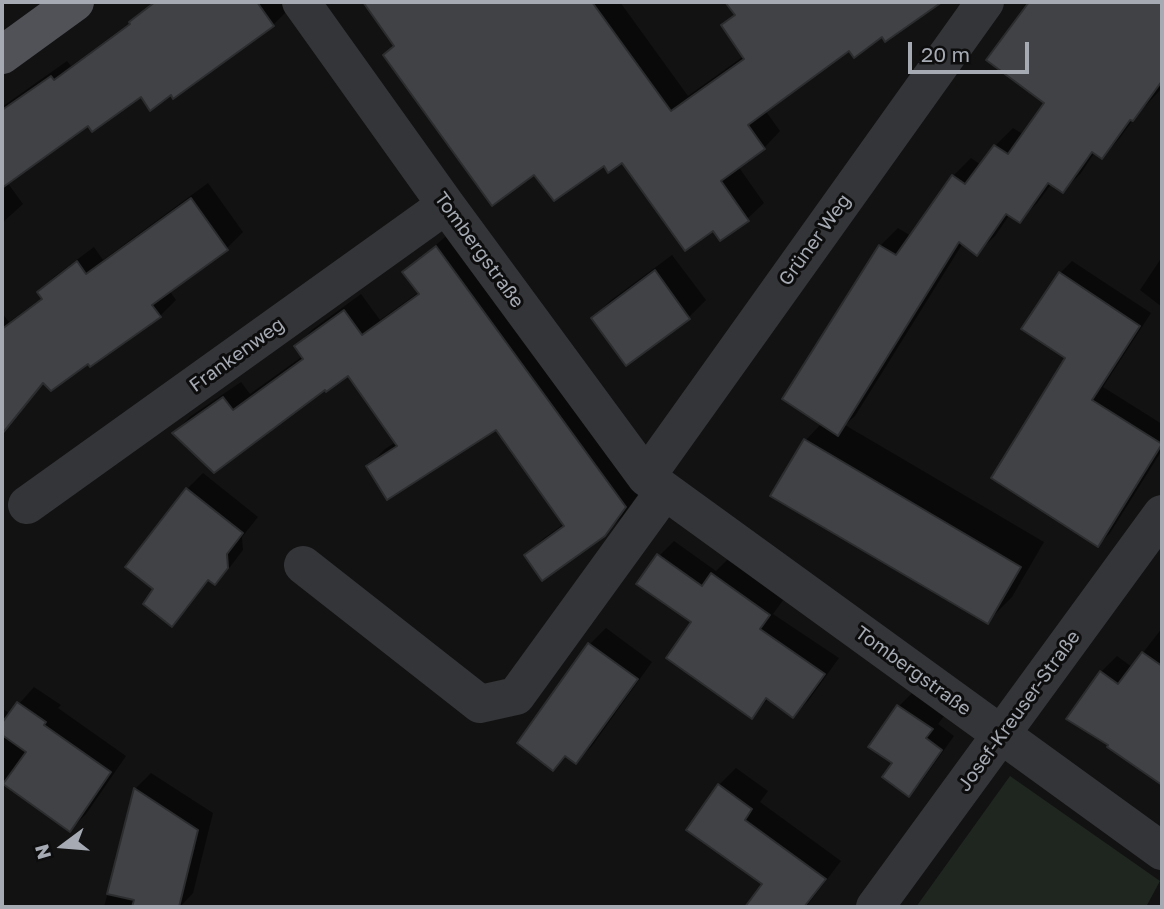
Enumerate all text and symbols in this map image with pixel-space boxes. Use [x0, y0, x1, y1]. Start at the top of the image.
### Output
scale bar [912, 28, 1033, 72]
text: 20 m [921, 41, 970, 67]
street label: Tombergstraße [429, 188, 529, 312]
street label: Grüner Weg [774, 190, 856, 290]
street label: Frankenweg [185, 313, 289, 397]
street label: Tombergstraße [851, 621, 975, 721]
street label: Josef-Kreuser-Straße [953, 626, 1085, 796]
north arrow [28, 811, 98, 881]
text: N [29, 842, 55, 862]

